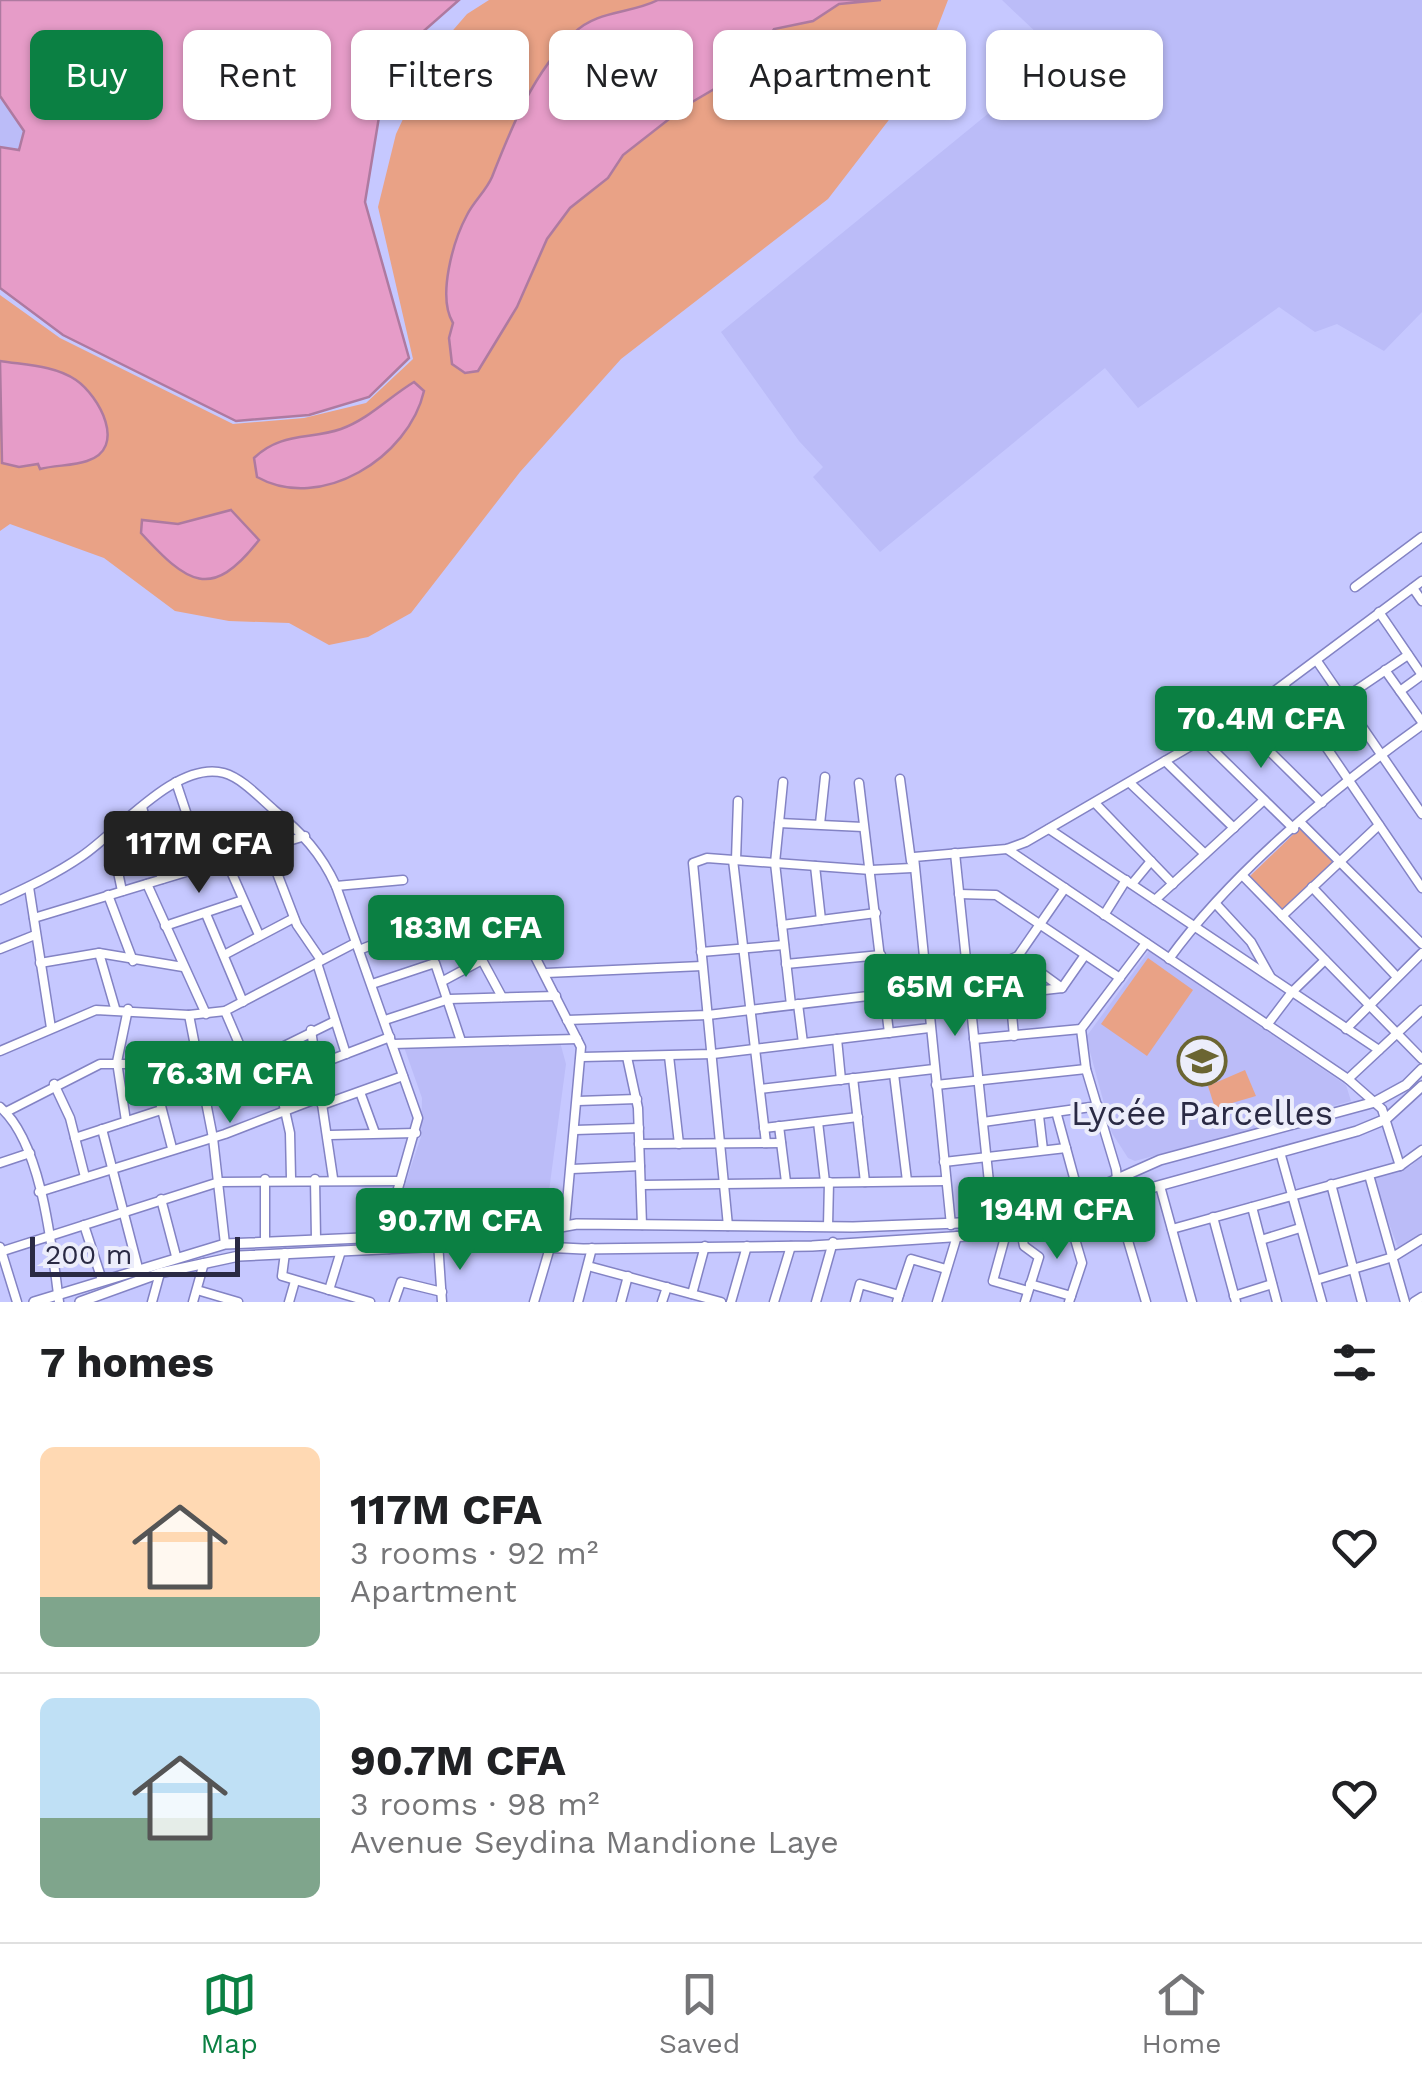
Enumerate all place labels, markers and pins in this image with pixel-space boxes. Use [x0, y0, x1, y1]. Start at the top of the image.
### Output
pin: 70.4M CFA [1147, 686, 1375, 771]
pin: 117M CFA [96, 811, 302, 896]
pin: 183M CFA [363, 895, 569, 980]
pin: 65M CFA [863, 954, 1047, 1039]
school or university icon: Lycée Parcelles [1176, 1035, 1228, 1087]
pin: 76.3M CFA [116, 1041, 344, 1126]
place label: Lycée Parcelles [1071, 1092, 1333, 1134]
pin: 194M CFA [954, 1177, 1160, 1262]
pin: 90.7M CFA [346, 1188, 574, 1273]

